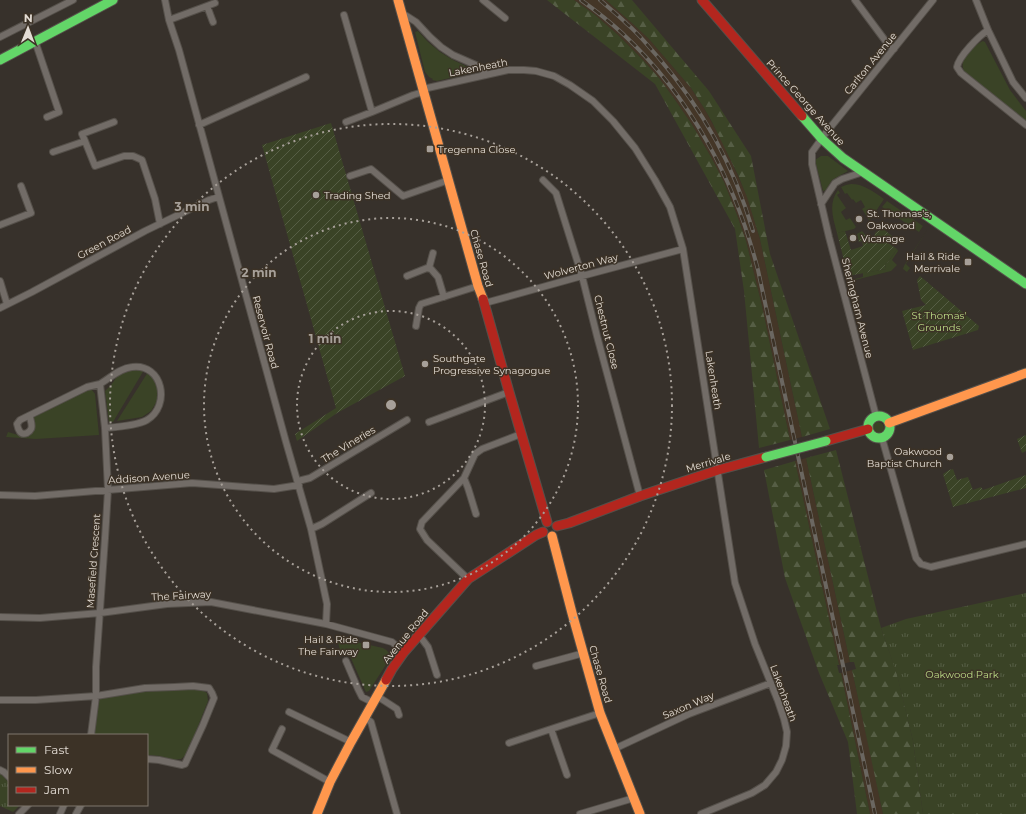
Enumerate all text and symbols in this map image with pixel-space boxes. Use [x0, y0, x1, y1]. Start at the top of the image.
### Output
north arrow [8, 8, 48, 48]
text: N [24, 11, 33, 25]
street label: Carlton Avenue [841, 29, 900, 97]
street label: Lakenheath [448, 55, 509, 80]
street label: Prince George Avenue [763, 56, 848, 148]
place label: Tregenna Close [438, 143, 515, 156]
marker: Tregenna Close [425, 144, 435, 154]
place label: Trading Shed [324, 189, 391, 202]
marker: Trading Shed [311, 190, 321, 200]
text: 3 min [174, 199, 210, 214]
place label: St. Thomas's, Oakwood [867, 207, 931, 232]
marker: St. Thomas's, Oakwood [854, 214, 864, 224]
street label: Green Road [75, 223, 133, 262]
street label: Chase Road [467, 228, 496, 288]
place label: Vicarage [861, 232, 904, 245]
marker: Vicarage [848, 233, 858, 243]
street label: Wolverton Way [543, 250, 620, 283]
place label: Hail & Ride Merrivale [906, 250, 960, 275]
street label: Sheringham Avenue [839, 257, 876, 360]
marker: Hail & Ride Merrivale [963, 257, 973, 267]
text: 2 min [242, 265, 276, 280]
street label: Reservoir Road [249, 294, 282, 370]
street label: Chestnut Close [591, 294, 622, 371]
park label: St Thomas' Grounds [911, 309, 967, 334]
text: 1 min [309, 331, 341, 346]
street label: Lakenheath [702, 350, 725, 411]
place label: Southgate Progressive Synagogue [433, 352, 550, 377]
marker: Southgate Progressive Synagogue [420, 359, 430, 369]
centre of rings [384, 398, 398, 412]
street label: The Vineries [319, 423, 378, 466]
place label: Oakwood Baptist Church [867, 445, 942, 470]
street label: Merrivale [684, 450, 732, 475]
marker: Oakwood Baptist Church [945, 452, 955, 462]
street label: Addison Avenue [108, 468, 190, 487]
street label: Masefield Crescent [84, 513, 103, 609]
street label: The Fairway [151, 587, 212, 604]
street label: Avenue Road [379, 606, 431, 666]
place label: Hail & Ride The Fairway [298, 633, 359, 658]
marker: Hail & Ride The Fairway [361, 640, 371, 650]
street label: Chase Road [586, 644, 615, 704]
street label: Lakenheath [767, 663, 800, 723]
park label: Oakwood Park [925, 668, 999, 681]
street label: Saxon Way [661, 689, 716, 722]
legend [8, 734, 148, 806]
text: Fast [44, 742, 69, 757]
text: Slow [44, 762, 73, 777]
text: Jam [43, 782, 70, 797]

